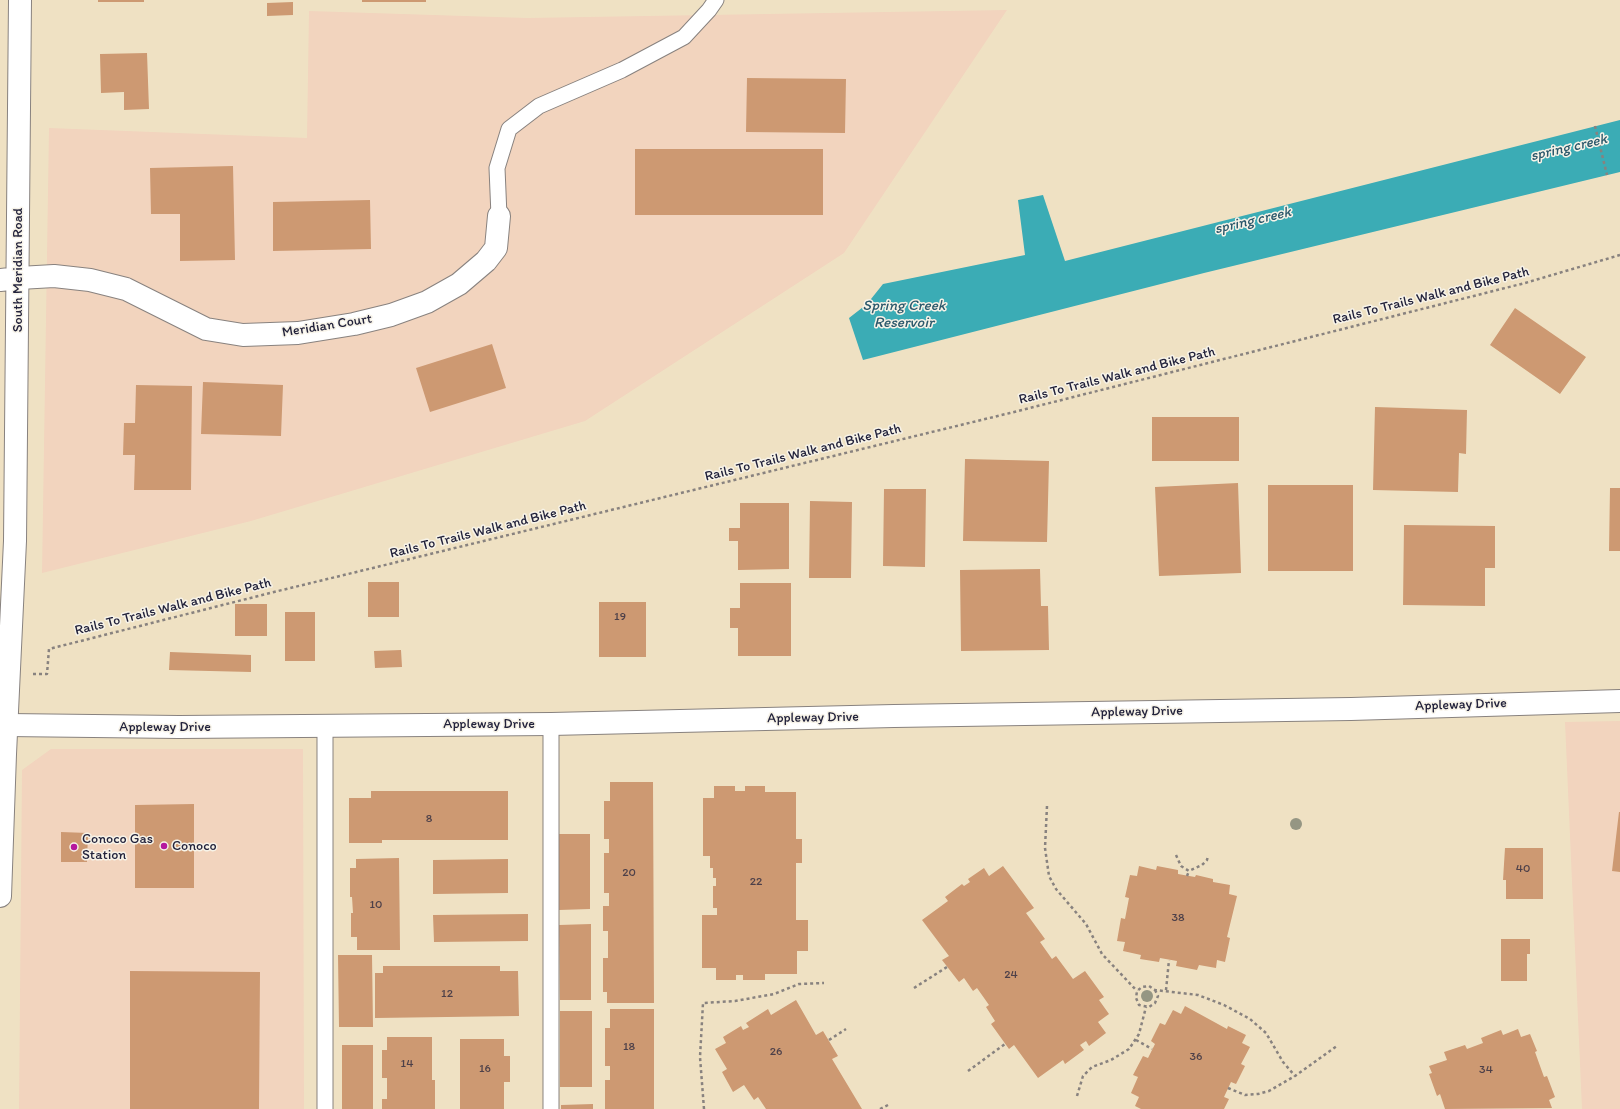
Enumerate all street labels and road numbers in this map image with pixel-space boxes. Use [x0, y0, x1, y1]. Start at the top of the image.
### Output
street label: South Meridian Road [10, 208, 26, 332]
street label: Rails To Trails Walk and Bike Path [1331, 263, 1531, 329]
street label: Meridian Court [281, 311, 373, 341]
street label: Rails To Trails Walk and Bike Path [1017, 343, 1217, 409]
street label: Rails To Trails Walk and Bike Path [703, 420, 903, 486]
street label: Rails To Trails Walk and Bike Path [388, 497, 588, 563]
street label: Rails To Trails Walk and Bike Path [73, 574, 273, 640]
street label: Appleway Drive [1415, 695, 1507, 715]
street label: Appleway Drive [1091, 703, 1183, 721]
street label: Appleway Drive [767, 709, 859, 727]
street label: Appleway Drive [443, 716, 535, 732]
street label: Appleway Drive [119, 719, 211, 735]

